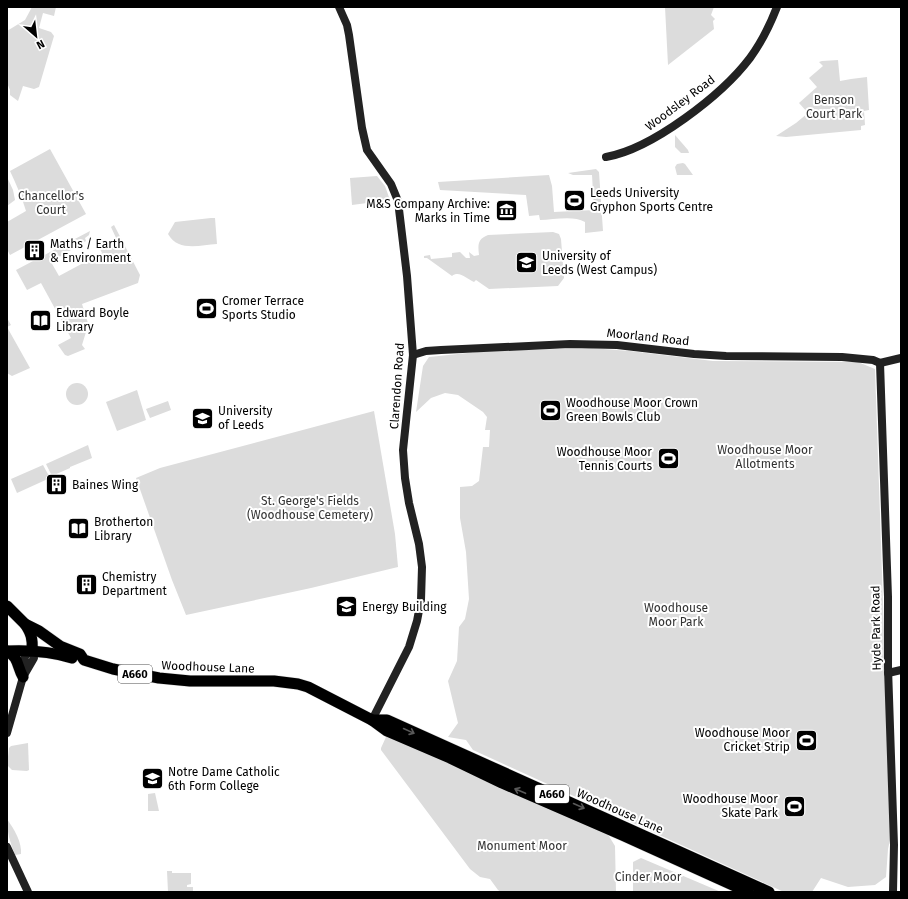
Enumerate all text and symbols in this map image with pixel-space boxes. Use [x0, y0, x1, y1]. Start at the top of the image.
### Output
north arrow [16, 16, 56, 56]
text: N [34, 37, 47, 52]
street label: Woodsley Road [643, 72, 717, 134]
park label: Benson Court Park [806, 93, 863, 121]
place label: Leeds University Gryphon Sports Centre [590, 186, 713, 214]
sports icon: Leeds University Gryphon Sports Centre [561, 187, 587, 213]
park label: Chancellor's Court [18, 189, 84, 217]
place label: M&S Company Archive: Marks in Time [366, 197, 490, 225]
museum icon: M&S Company Archive: Marks in Time [493, 198, 519, 224]
place label: Maths / Earth & Environment [50, 237, 132, 265]
building icon: Maths / Earth & Environment [22, 238, 48, 264]
place label: University of Leeds (West Campus) [542, 249, 657, 277]
school or university icon: University of Leeds (West Campus) [514, 250, 540, 276]
place label: Cromer Terrace Sports Studio [222, 294, 304, 322]
sports icon: Cromer Terrace Sports Studio [193, 295, 219, 321]
place label: Edward Boyle Library [56, 306, 129, 334]
library icon: Edward Boyle Library [27, 307, 53, 333]
street label: Moorland Road [606, 326, 690, 348]
street label: Clarendon Road [387, 342, 407, 430]
place label: Woodhouse Moor Crown Green Bowls Club [566, 396, 698, 424]
sports icon: Woodhouse Moor Crown Green Bowls Club [537, 397, 563, 423]
place label: University of Leeds [218, 404, 272, 432]
school or university icon: University of Leeds [190, 405, 216, 431]
park label: Woodhouse Moor Allotments [717, 443, 813, 471]
place label: Woodhouse Moor Tennis Courts [557, 445, 652, 473]
sports icon: Woodhouse Moor Tennis Courts [655, 446, 681, 472]
building icon: Baines Wing [43, 472, 69, 498]
place label: Baines Wing [72, 478, 139, 492]
park label: St. George's Fields (Woodhouse Cemetery) [247, 494, 373, 522]
place label: Brotherton Library [94, 515, 153, 543]
library icon: Brotherton Library [65, 516, 91, 542]
place label: Chemistry Department [102, 570, 168, 598]
building icon: Chemistry Department [74, 571, 100, 597]
street label: Hyde Park Road [868, 585, 884, 671]
school or university icon: Energy Building [333, 594, 359, 620]
place label: Energy Building [362, 600, 447, 614]
park label: Woodhouse Moor Park [644, 601, 708, 629]
street label: Woodhouse Lane [161, 658, 255, 676]
road number: A660 [118, 665, 152, 683]
place label: Woodhouse Moor Cricket Strip [695, 726, 790, 754]
one-way arrow [402, 727, 414, 735]
sports icon: Woodhouse Moor Cricket Strip [793, 727, 819, 753]
place label: Notre Dame Catholic 6th Form College [168, 765, 280, 793]
school or university icon: Notre Dame Catholic 6th Form College [140, 766, 166, 792]
road number: A660 [535, 785, 569, 803]
one-way arrow [515, 786, 527, 794]
street label: Woodhouse Lane [575, 786, 665, 836]
place label: Woodhouse Moor Skate Park [683, 792, 779, 820]
sports icon: Woodhouse Moor Skate Park [781, 793, 807, 819]
one-way arrow [572, 803, 584, 810]
park label: Monument Moor [477, 839, 567, 853]
park label: Cinder Moor [615, 870, 682, 884]

